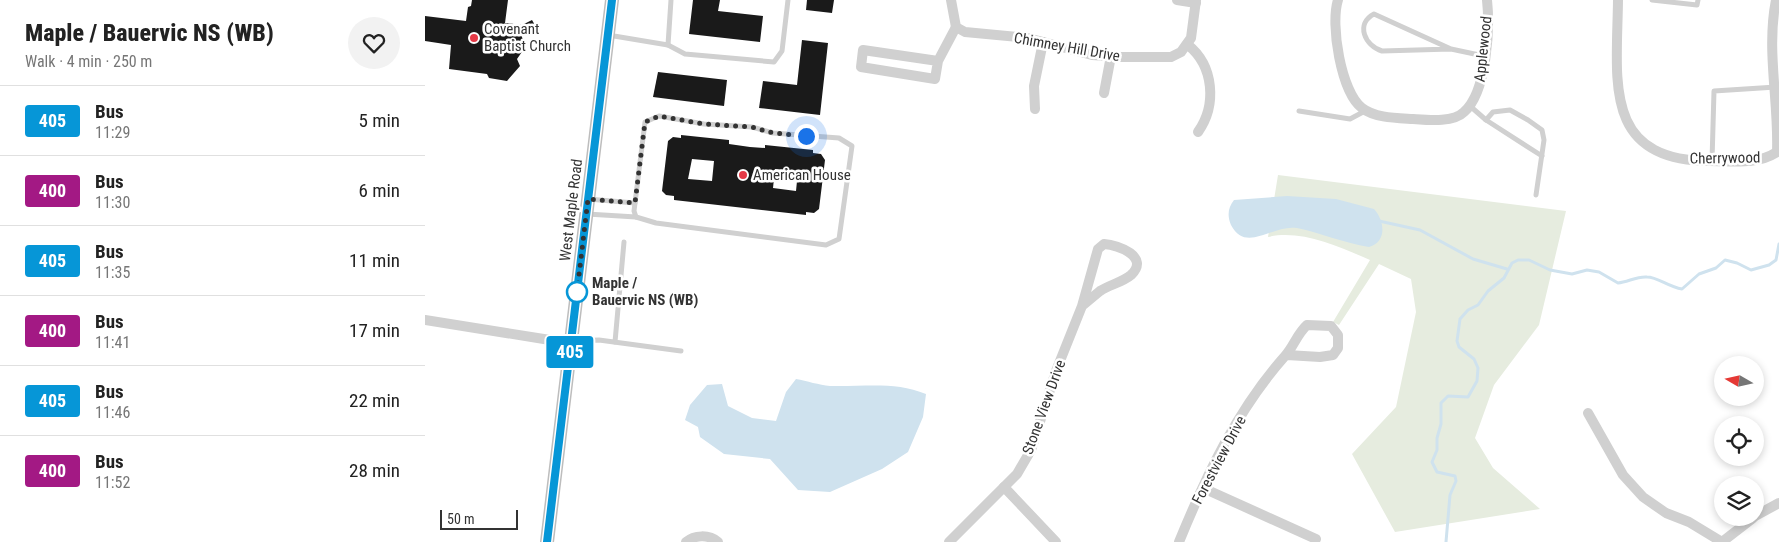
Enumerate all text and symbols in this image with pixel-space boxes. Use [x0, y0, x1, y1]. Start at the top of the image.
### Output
street label: Applewood [1471, 15, 1495, 83]
button: heart [348, 17, 400, 69]
text: Maple / Bauervic NS (WB) [25, 19, 274, 47]
place label: Covenant Baptist Church [484, 20, 571, 55]
street label: Chimney Hill Drive [1013, 29, 1121, 65]
marker: Covenant Baptist Church [468, 32, 480, 44]
text: Walk · 4 min · 250 m [25, 52, 152, 71]
text: Bus [95, 100, 124, 123]
text: 5 min [358, 109, 400, 132]
text: 405 [39, 110, 66, 131]
text: 11:29 [95, 123, 130, 142]
your location [794, 124, 819, 149]
street label: Cherrywood [1690, 148, 1760, 168]
street label: West Maple Road [556, 158, 586, 262]
place label: American House [753, 166, 851, 184]
marker: American House [737, 169, 749, 181]
text: Bus [95, 170, 124, 193]
text: 6 min [358, 179, 400, 202]
text: 400 [39, 180, 66, 201]
text: 11:30 [95, 193, 130, 212]
text: Bus [95, 240, 124, 263]
text: 11 min [349, 249, 400, 272]
text: 405 [39, 250, 66, 271]
text: 11:35 [95, 263, 130, 282]
place label: Maple / Bauervic NS (WB) [592, 274, 699, 309]
marker: Maple / Bauervic NS (WB) [566, 281, 588, 303]
text: Bus [95, 310, 124, 333]
text: 17 min [349, 319, 400, 342]
text: 400 [39, 320, 66, 341]
text: 11:41 [95, 333, 130, 352]
line badge: 405 [541, 336, 599, 368]
text: 405 [556, 341, 584, 362]
north arrow [1714, 356, 1764, 406]
map controls [1714, 356, 1764, 526]
street label: Stone View Drive [1019, 357, 1069, 457]
text: Bus [95, 380, 124, 403]
text: 22 min [349, 389, 400, 412]
text: 405 [39, 390, 66, 411]
text: 11:46 [95, 403, 130, 422]
street label: Forestview Drive [1188, 413, 1250, 507]
button: locate [1714, 416, 1764, 466]
text: Bus [95, 450, 124, 473]
text: 28 min [349, 459, 400, 482]
text: 400 [39, 460, 66, 481]
text: 11:52 [95, 473, 130, 492]
button: layers [1714, 476, 1764, 526]
scale bar [440, 507, 517, 530]
text: 50 m [447, 511, 475, 527]

